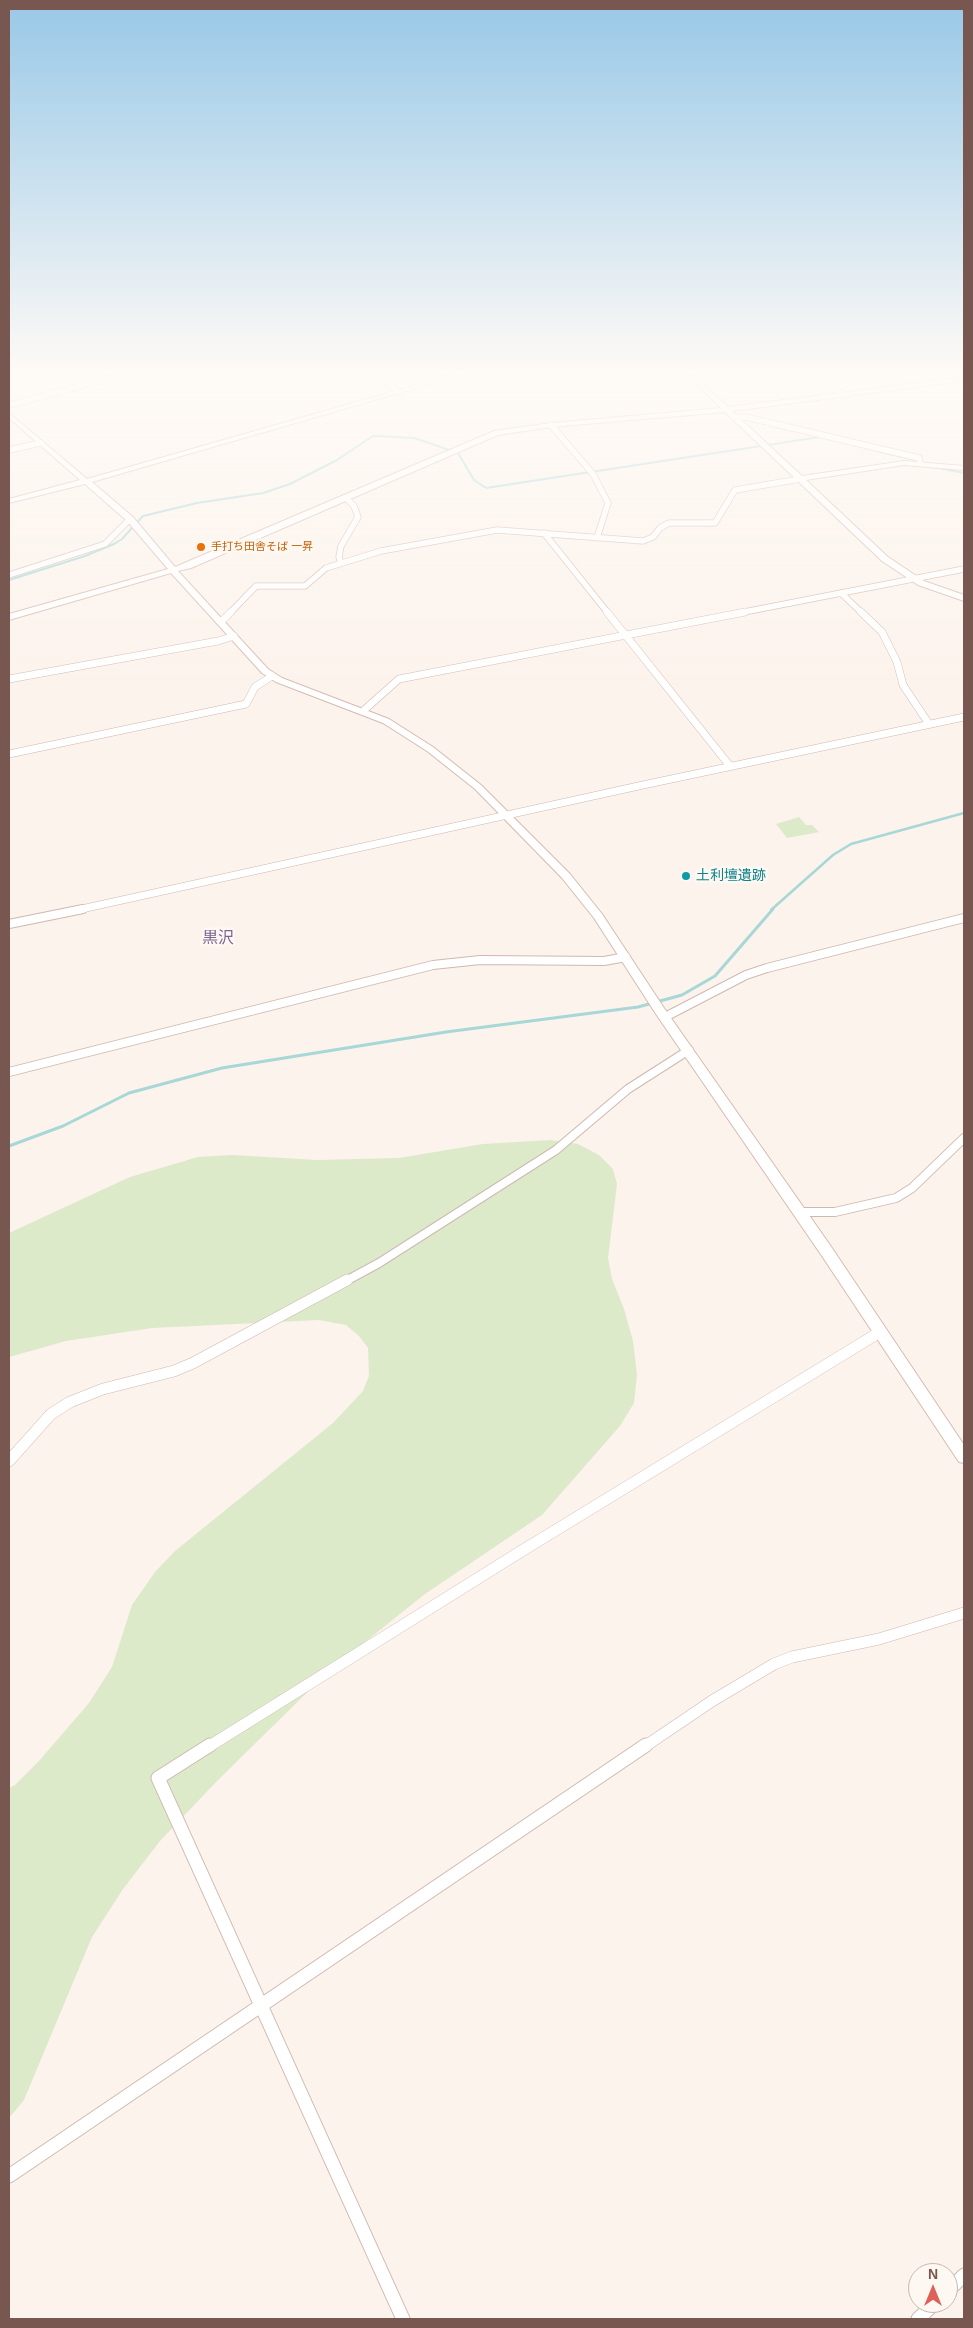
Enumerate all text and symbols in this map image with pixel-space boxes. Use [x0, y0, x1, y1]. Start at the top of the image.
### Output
place label: 手打ち田舎そば 一昇 [211, 540, 313, 554]
marker: 手打ち田舎そば 一昇 [195, 541, 207, 553]
place label: 土利壇遺跡 [696, 868, 766, 884]
marker: 土利壇遺跡 [680, 870, 692, 882]
district label: 黒沢 [202, 929, 234, 949]
north arrow [908, 2263, 958, 2313]
text: N [928, 2266, 938, 2282]

